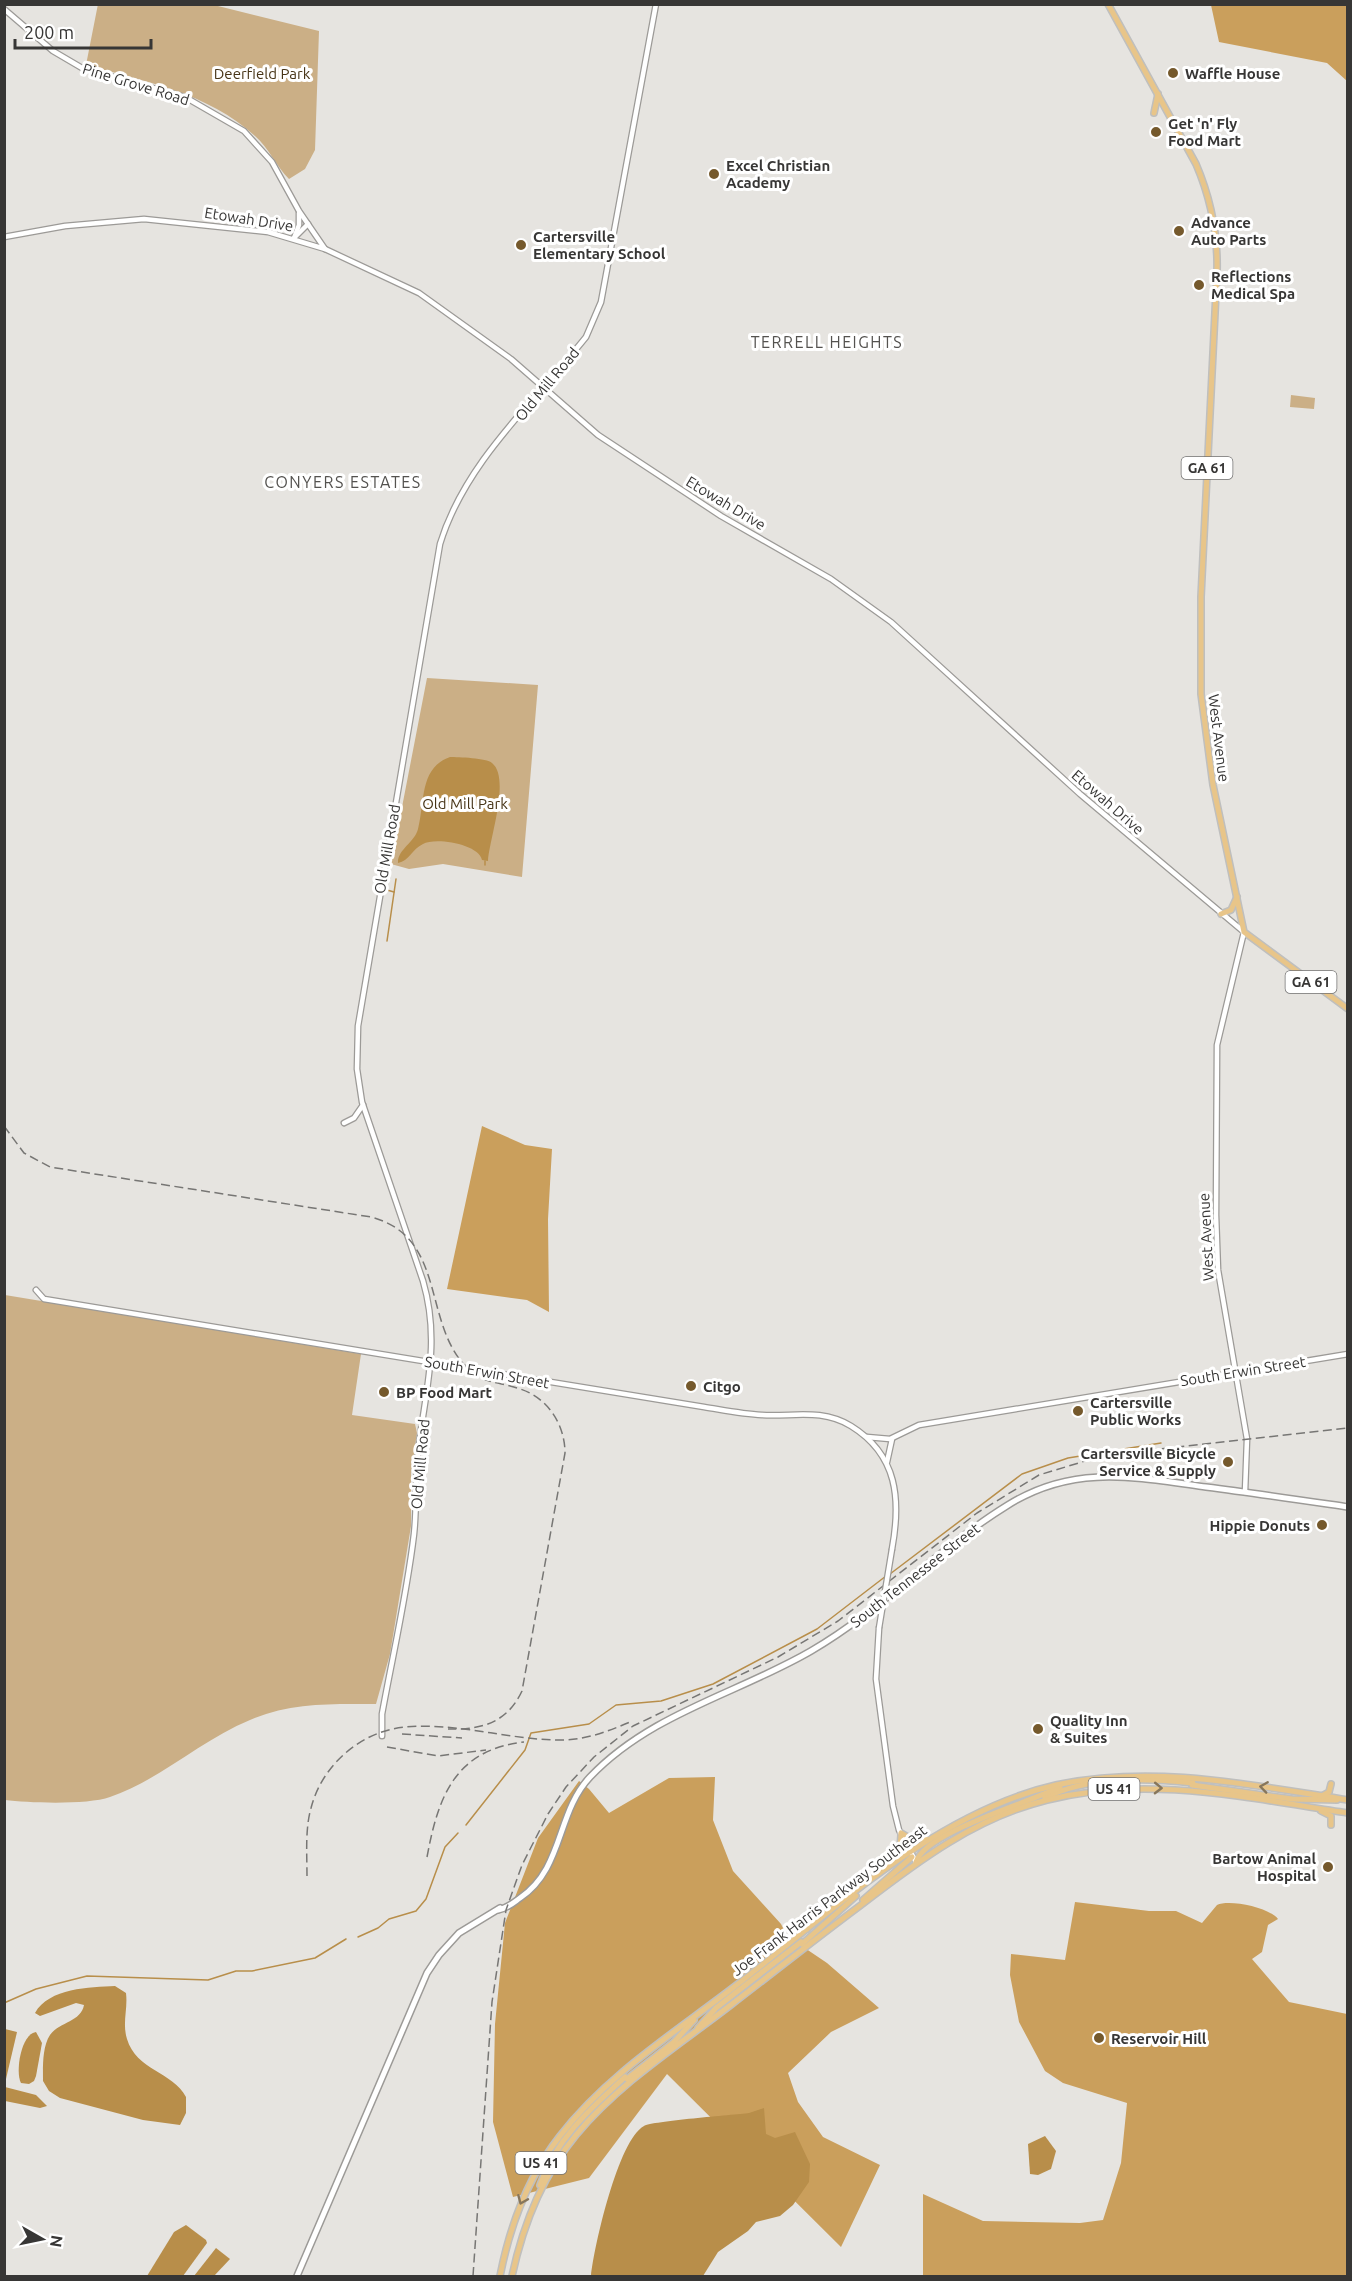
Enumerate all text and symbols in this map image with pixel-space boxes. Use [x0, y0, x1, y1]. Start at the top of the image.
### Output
scale bar [15, 12, 152, 50]
text: 200 m [24, 22, 74, 42]
street label: Pine Grove Road [81, 60, 191, 108]
park label: Deerfield Park [214, 65, 311, 82]
place label: Waffle House [1185, 65, 1280, 82]
marker: Waffle House [1166, 66, 1180, 80]
place label: Get 'n' Fly Food Mart [1168, 115, 1242, 149]
marker: Get 'n' Fly Food Mart [1149, 125, 1163, 139]
place label: Excel Christian Academy [726, 157, 830, 191]
marker: Excel Christian Academy [707, 167, 721, 181]
street label: Etowah Drive [203, 204, 295, 234]
place label: Advance Auto Parts [1191, 214, 1266, 248]
marker: Advance Auto Parts [1172, 224, 1186, 238]
place label: Cartersville Elementary School [533, 228, 666, 262]
marker: Cartersville Elementary School [514, 238, 528, 252]
place label: Reflections Medical Spa [1211, 268, 1295, 302]
marker: Reflections Medical Spa [1192, 278, 1206, 292]
district label: TERRELL HEIGHTS [751, 333, 903, 351]
street label: Old Mill Road [511, 344, 583, 424]
road number: GA 61 [1182, 457, 1232, 479]
district label: CONYERS ESTATES [264, 473, 422, 491]
street label: Etowah Drive [683, 473, 769, 533]
street label: West Avenue [1205, 693, 1233, 783]
street label: Etowah Drive [1069, 766, 1147, 838]
park label: Old Mill Park [422, 795, 508, 812]
street label: Old Mill Road [371, 803, 403, 895]
road number: GA 61 [1286, 971, 1336, 993]
street label: West Avenue [1195, 1192, 1217, 1282]
street label: South Erwin Street [423, 1353, 551, 1391]
street label: South Erwin Street [1179, 1353, 1307, 1389]
place label: Citgo [703, 1378, 741, 1395]
marker: Citgo [684, 1379, 698, 1393]
place label: BP Food Mart [396, 1384, 493, 1401]
marker: BP Food Mart [377, 1385, 391, 1399]
place label: Cartersville Public Works [1090, 1394, 1181, 1428]
marker: Cartersville Public Works [1071, 1404, 1085, 1418]
street label: Old Mill Road [408, 1418, 432, 1510]
place label: Cartersville Bicycle Service & Supply [1080, 1445, 1216, 1479]
marker: Cartersville Bicycle Service & Supply [1221, 1455, 1235, 1469]
place label: Hippie Donuts [1210, 1517, 1310, 1534]
marker: Hippie Donuts [1315, 1518, 1329, 1532]
street label: South Tennessee Street [847, 1519, 983, 1631]
place label: Quality Inn & Suites [1050, 1712, 1128, 1746]
marker: Quality Inn & Suites [1031, 1722, 1045, 1736]
road number: US 41 [1088, 1778, 1140, 1800]
one-way arrow [1154, 1781, 1163, 1794]
one-way arrow [1259, 1782, 1268, 1794]
street label: Joe Frank Harris Parkway Southeast [728, 1821, 930, 1979]
place label: Bartow Animal Hospital [1212, 1850, 1316, 1884]
marker: Bartow Animal Hospital [1321, 1860, 1335, 1874]
place label: Reservoir Hill [1111, 2030, 1207, 2047]
marker: Reservoir Hill [1092, 2031, 1106, 2045]
road number: US 41 [516, 2152, 566, 2174]
one-way arrow [517, 2194, 529, 2205]
north arrow [12, 2209, 72, 2269]
text: N [47, 2234, 67, 2249]

